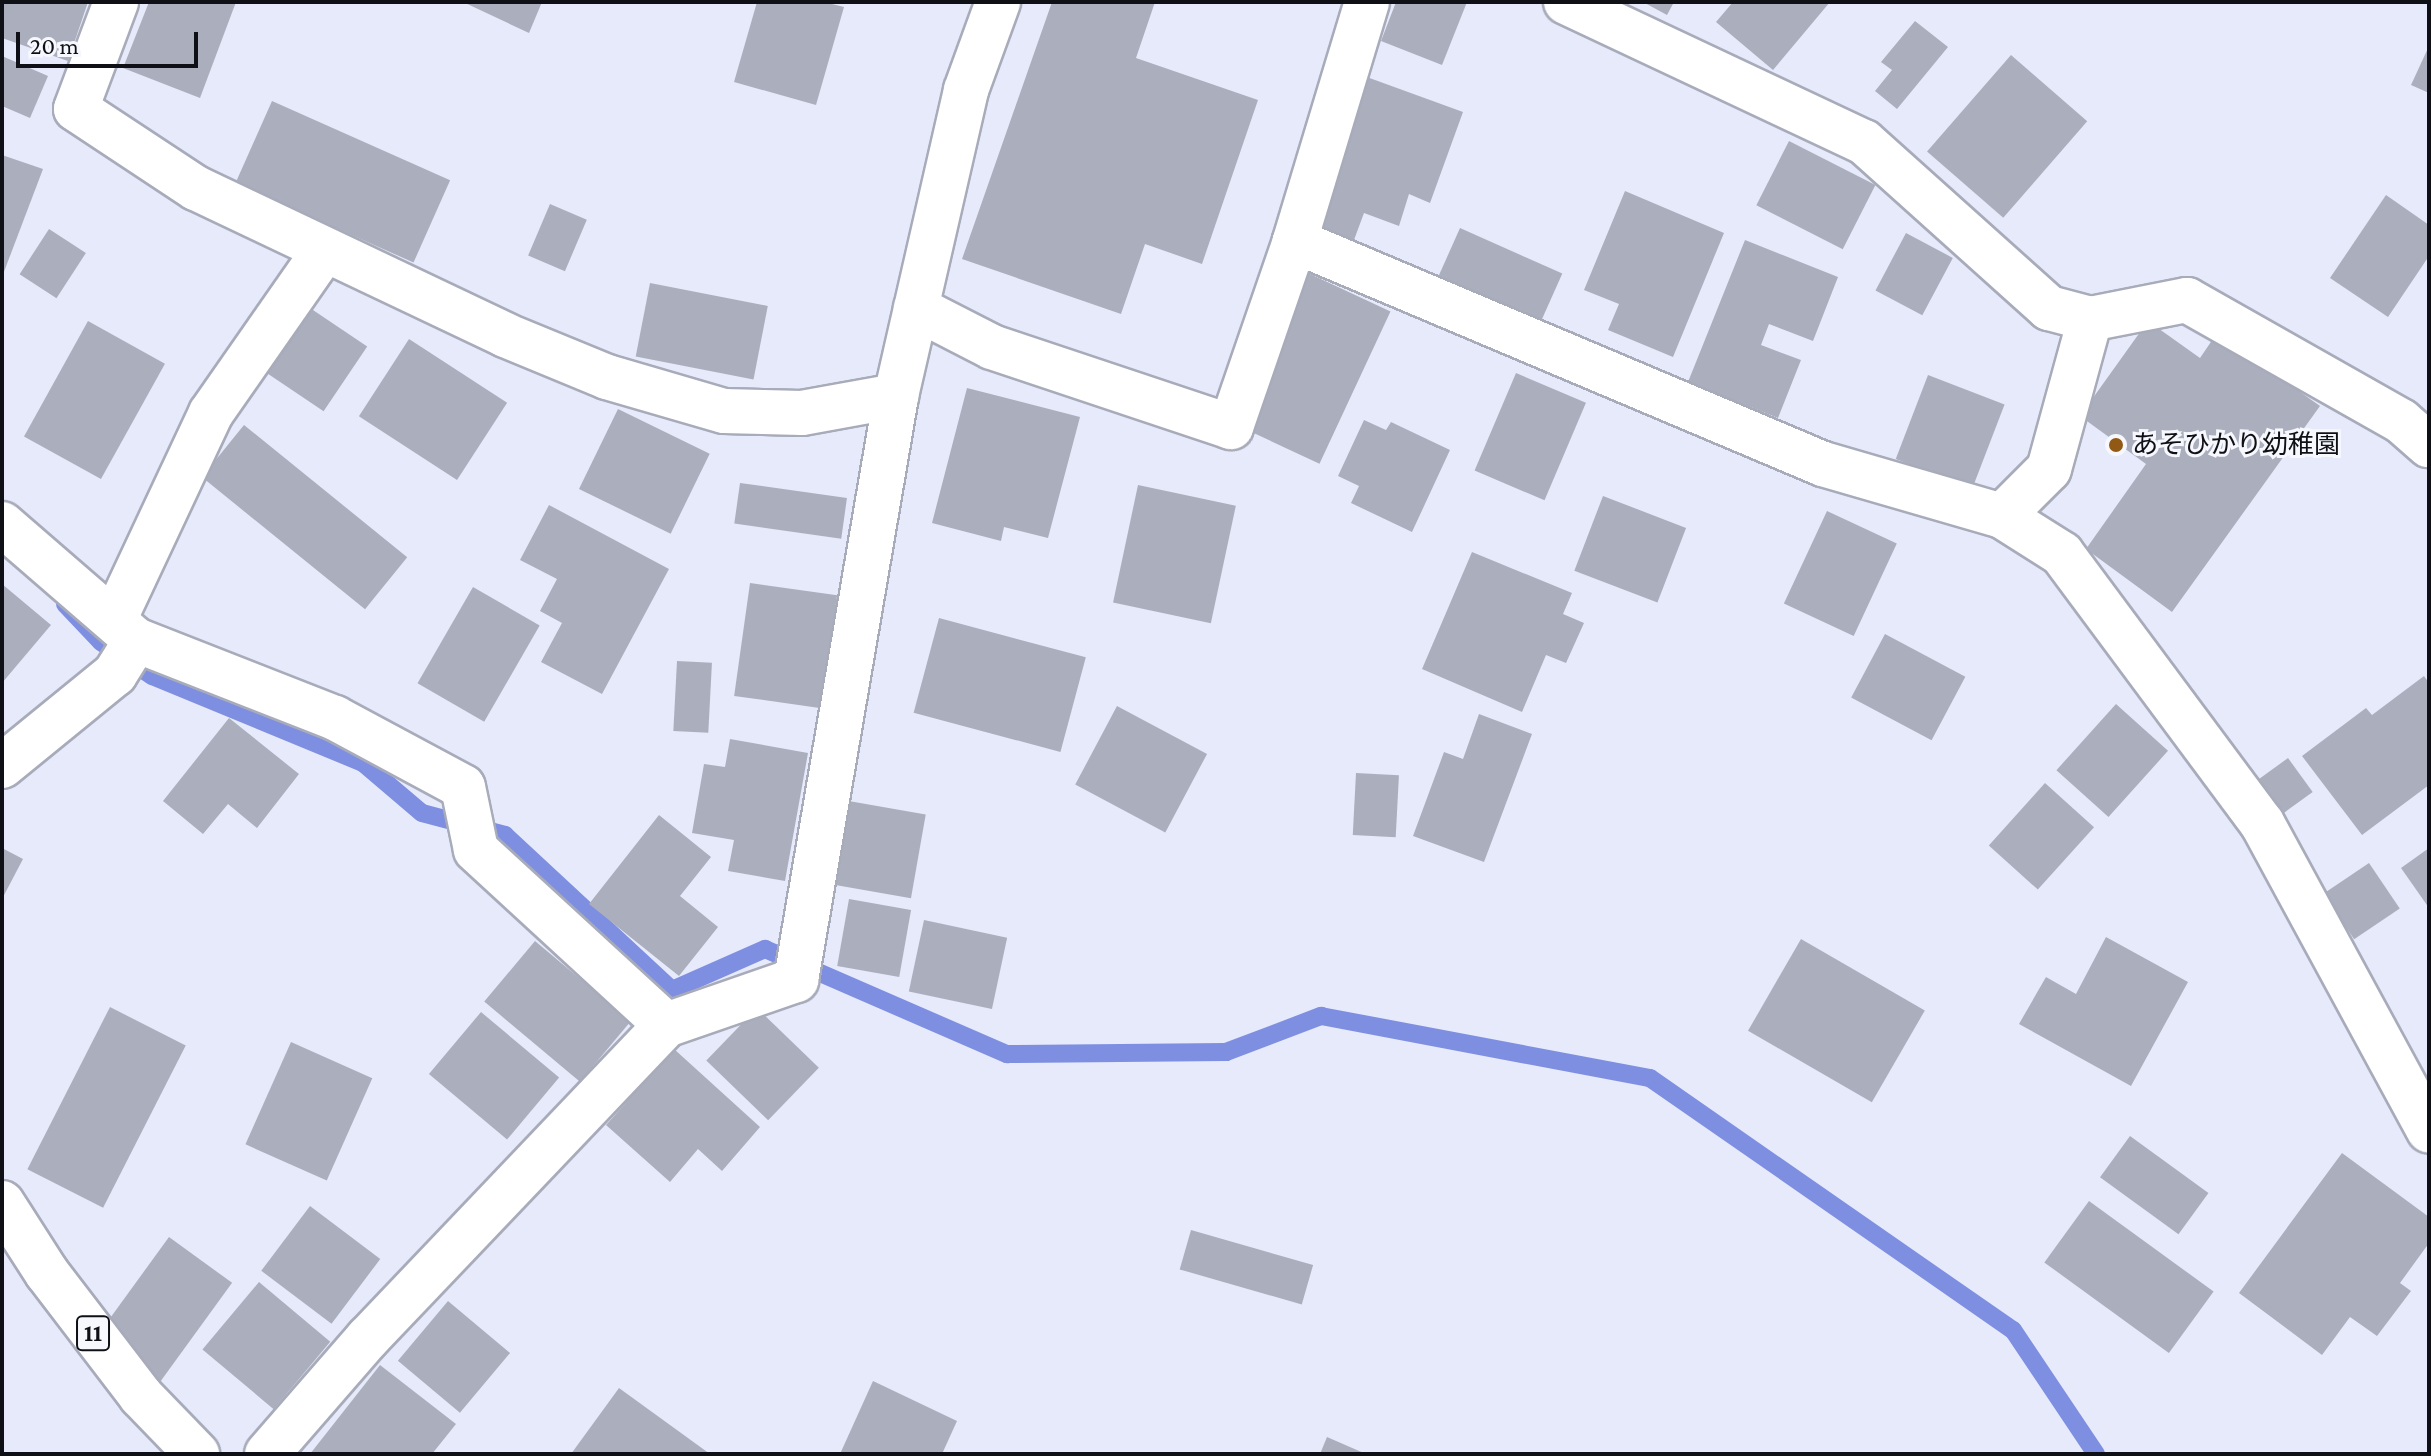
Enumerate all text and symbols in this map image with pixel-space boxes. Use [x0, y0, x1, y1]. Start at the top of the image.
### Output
scale bar [20, 16, 202, 66]
text: 20 m [30, 32, 79, 59]
place label: あそひかり幼稚園 [2132, 429, 2340, 461]
marker: あそひかり幼稚園 [2107, 436, 2125, 454]
road number: 11 [75, 1313, 111, 1353]

